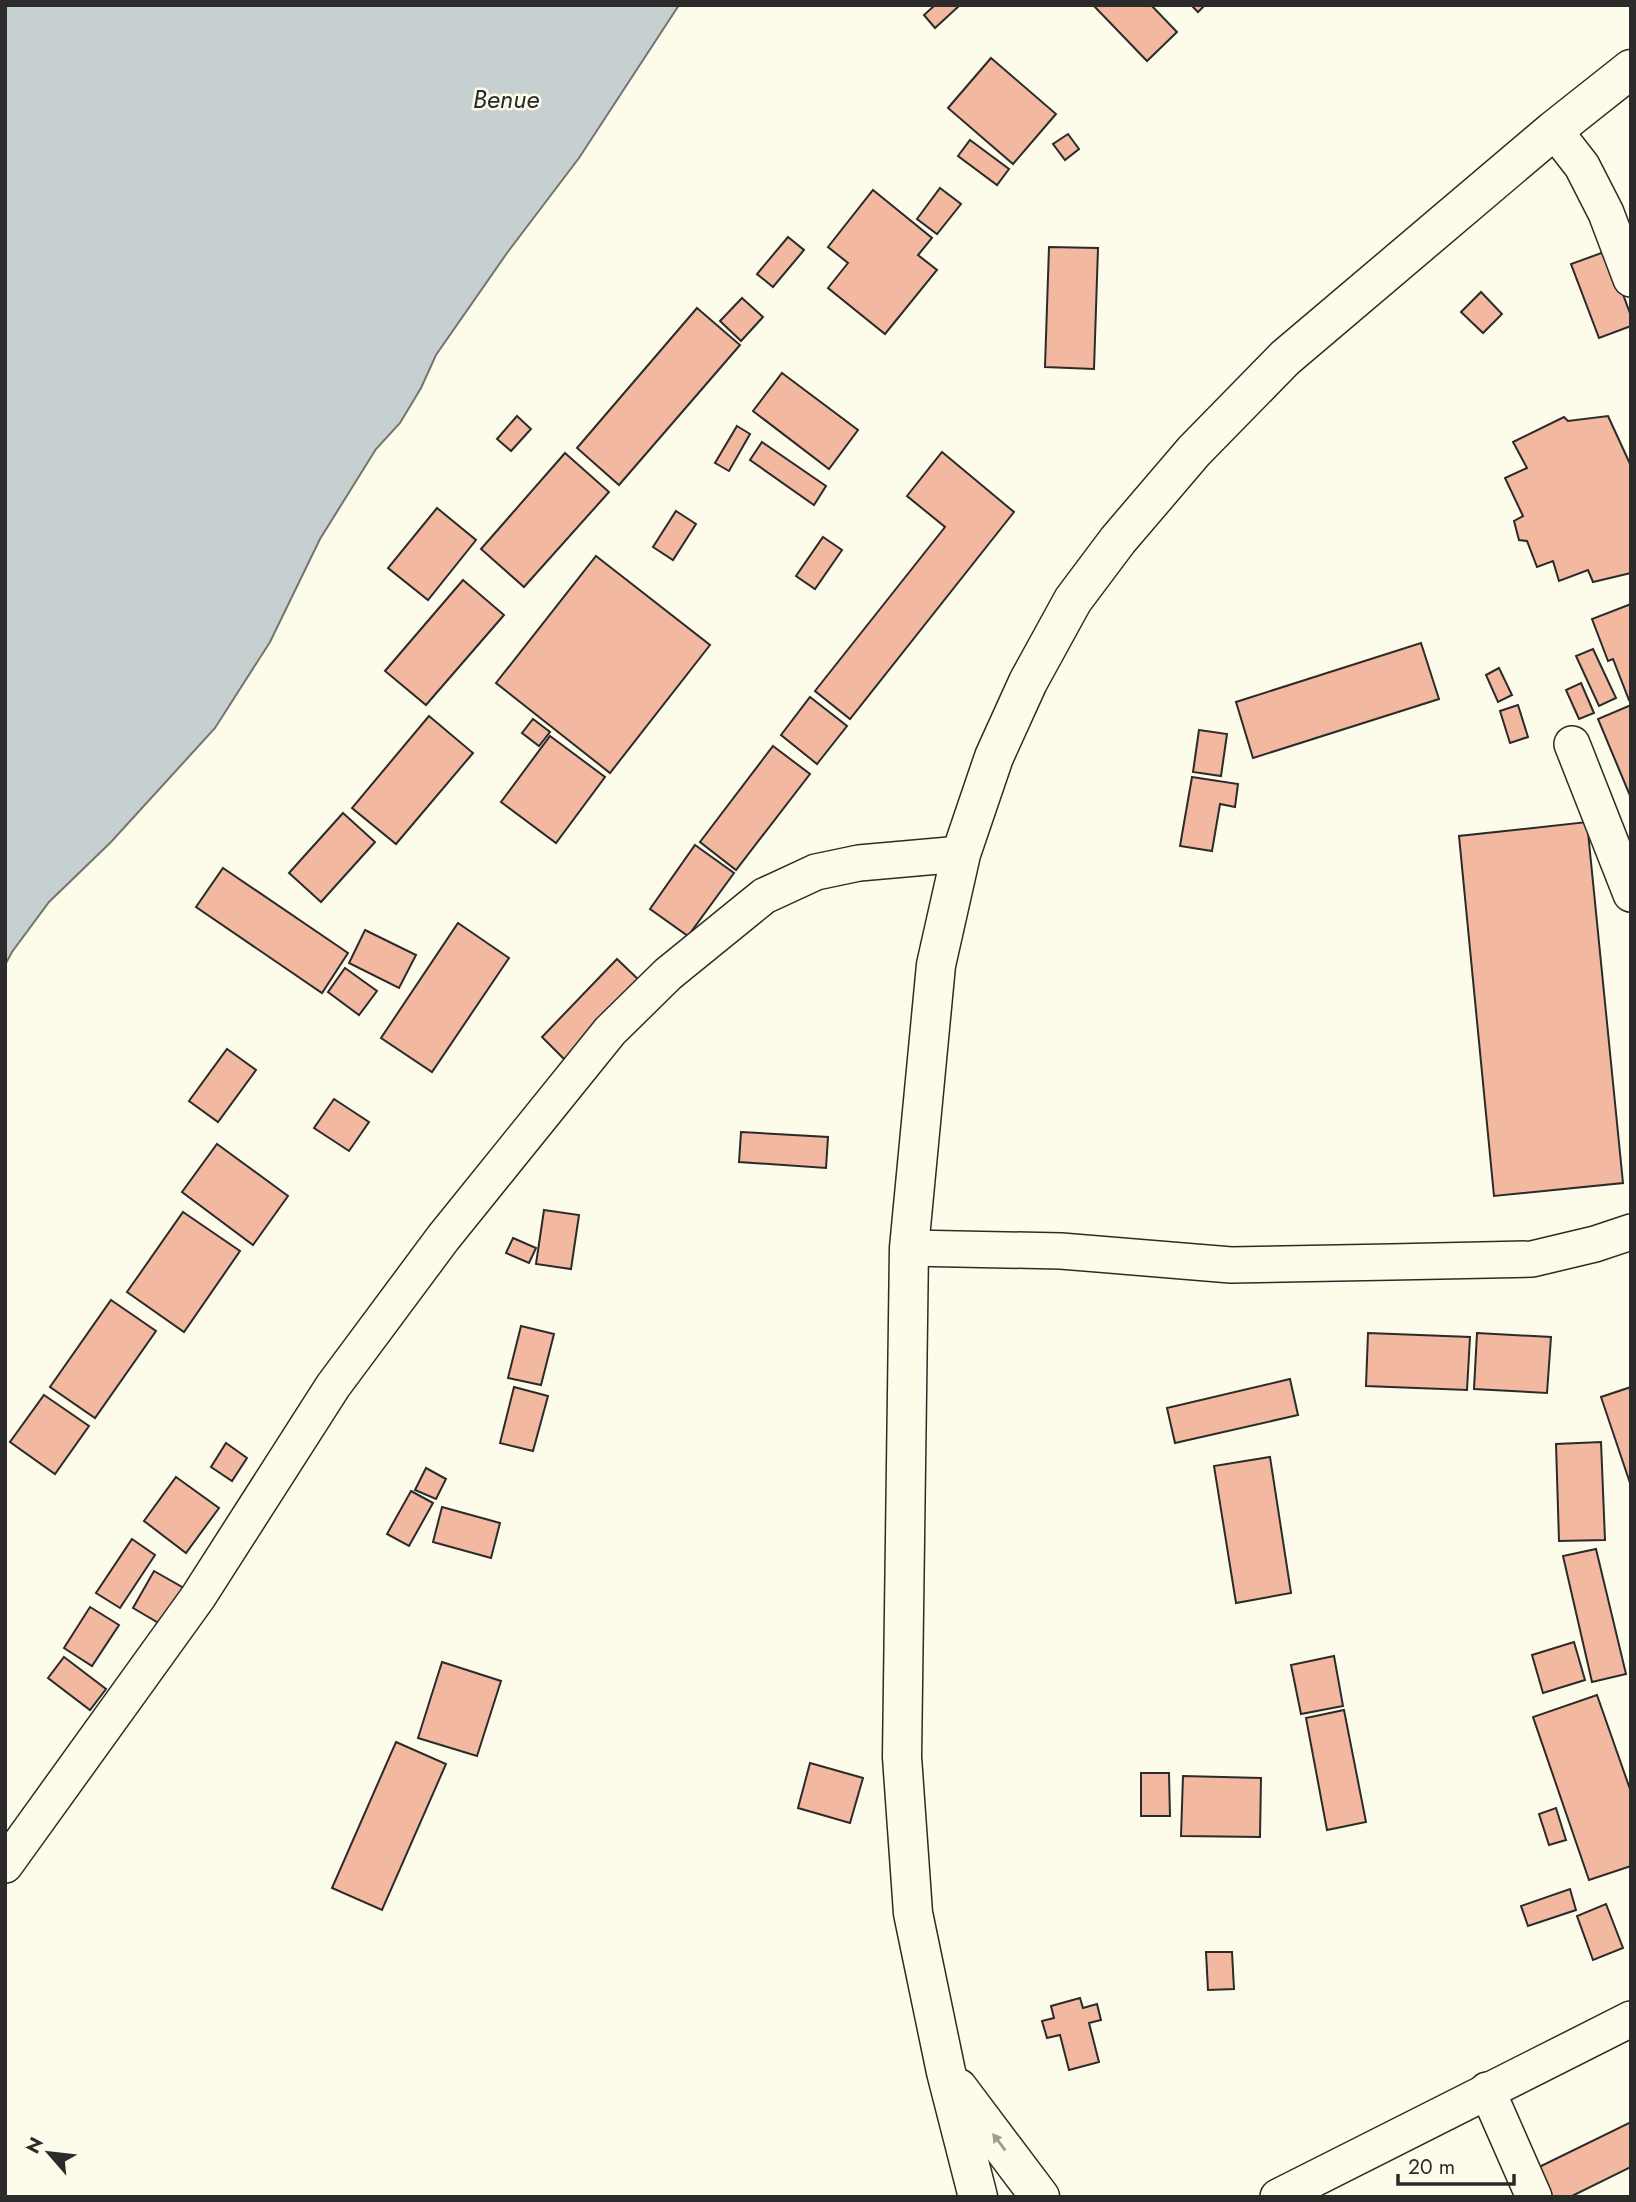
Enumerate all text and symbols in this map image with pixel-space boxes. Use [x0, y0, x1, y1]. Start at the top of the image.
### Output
water label: Benue [473, 80, 539, 118]
north arrow [14, 2118, 84, 2188]
text: N [19, 2132, 50, 2158]
one-way arrow [992, 2133, 1006, 2151]
scale bar [1398, 2142, 1514, 2186]
text: 20 m [1408, 2152, 1455, 2182]

